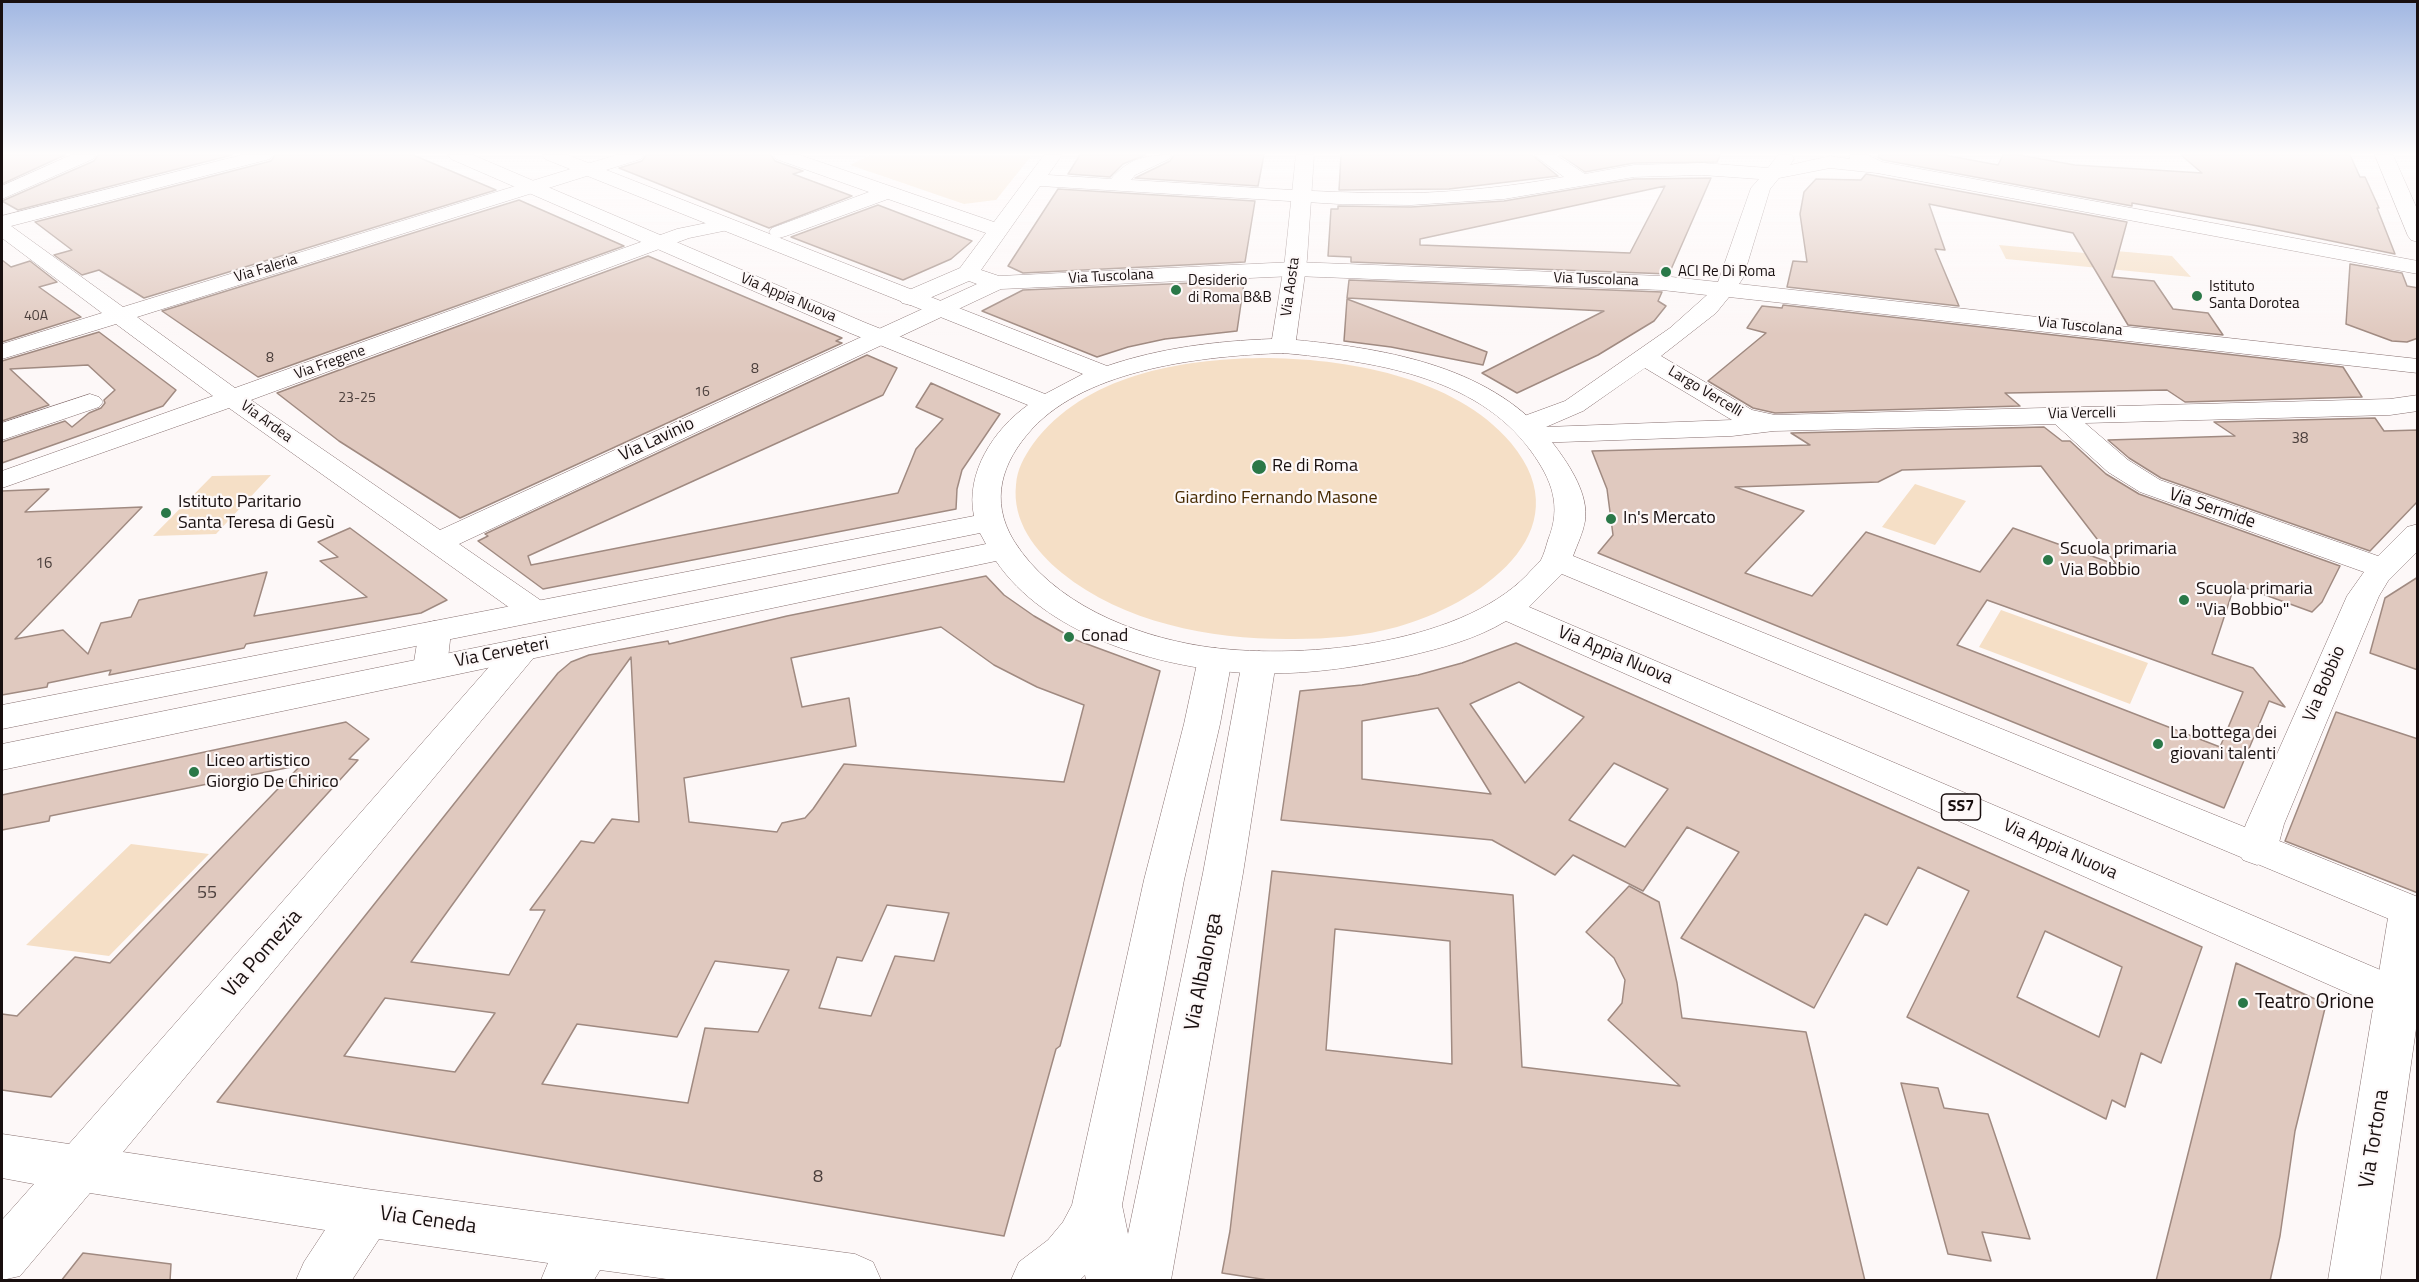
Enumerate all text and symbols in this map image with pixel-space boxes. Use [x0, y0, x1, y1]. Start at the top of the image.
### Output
street label: Via Faleria [232, 251, 300, 287]
street label: Via Aosta [1278, 256, 1304, 318]
place label: ACI Re Di Roma [1678, 263, 1775, 281]
marker: ACI Re Di Roma [1659, 265, 1673, 279]
street label: Via Tuscolana [1068, 266, 1154, 288]
street label: Via Appia Nuova [737, 270, 839, 326]
street label: Via Tuscolana [1553, 270, 1639, 290]
place label: Desiderio di Roma B&B [1188, 272, 1272, 307]
place label: Istituto Santa Dorotea [2209, 278, 2300, 313]
marker: Desiderio di Roma B&B [1169, 283, 1183, 297]
marker: Istituto Santa Dorotea [2190, 289, 2204, 303]
house number: 40A [24, 309, 48, 325]
street label: Via Tuscolana [2037, 314, 2123, 340]
street label: Via Fregene [292, 342, 368, 384]
house number: 8 [266, 351, 274, 367]
house number: 8 [751, 362, 759, 378]
street label: Largo Vercelli [1664, 363, 1746, 421]
house number: 16 [694, 385, 710, 401]
house number: 23-25 [338, 391, 376, 407]
street label: Via Ardea [237, 397, 295, 447]
street label: Via Vercelli [2048, 404, 2116, 424]
street label: Via Lavinio [616, 413, 698, 467]
house number: 38 [2292, 430, 2308, 448]
place label: Re di Roma [1272, 456, 1358, 478]
marker: Re di Roma [1250, 458, 1268, 476]
street label: Via Sermide [2166, 484, 2258, 534]
park label: Giardino Fernando Masone [1174, 488, 1378, 510]
place label: Istituto Paritario Santa Teresa di Gesù [178, 492, 335, 534]
marker: Istituto Paritario Santa Teresa di Gesù [159, 506, 173, 520]
place label: In's Mercato [1623, 508, 1716, 530]
marker: In's Mercato [1604, 512, 1618, 526]
place label: Scuola primaria Via Bobbio [2060, 539, 2177, 582]
marker: Scuola primaria Via Bobbio [2041, 553, 2055, 567]
house number: 16 [36, 555, 52, 573]
place label: Scuola primaria "Via Bobbio" [2196, 579, 2313, 622]
marker: Scuola primaria "Via Bobbio" [2177, 593, 2191, 607]
street label: Via Appia Nuova [1554, 622, 1676, 690]
place label: Conad [1081, 626, 1128, 648]
marker: Conad [1062, 630, 1076, 644]
street label: Via Cerveteri [453, 633, 551, 673]
street label: Via Bobbio [2299, 643, 2351, 725]
place label: La bottega dei giovani talenti [2170, 723, 2277, 766]
marker: La bottega dei giovani talenti [2151, 737, 2165, 751]
place label: Liceo artistico Giorgio De Chirico [206, 751, 339, 794]
marker: Liceo artistico Giorgio De Chirico [187, 765, 201, 779]
road number: SS7 [1942, 794, 1980, 820]
street label: Via Appia Nuova [2000, 815, 2120, 885]
house number: 55 [197, 883, 217, 905]
street label: Via Pomezia [218, 905, 308, 1003]
street label: Via Albalonga [1180, 911, 1228, 1033]
place label: Teatro Orione [2255, 990, 2374, 1016]
marker: Teatro Orione [2236, 996, 2250, 1010]
street label: Via Tortona [2355, 1088, 2395, 1190]
house number: 8 [813, 1167, 823, 1189]
street label: Via Ceneda [378, 1202, 478, 1240]

